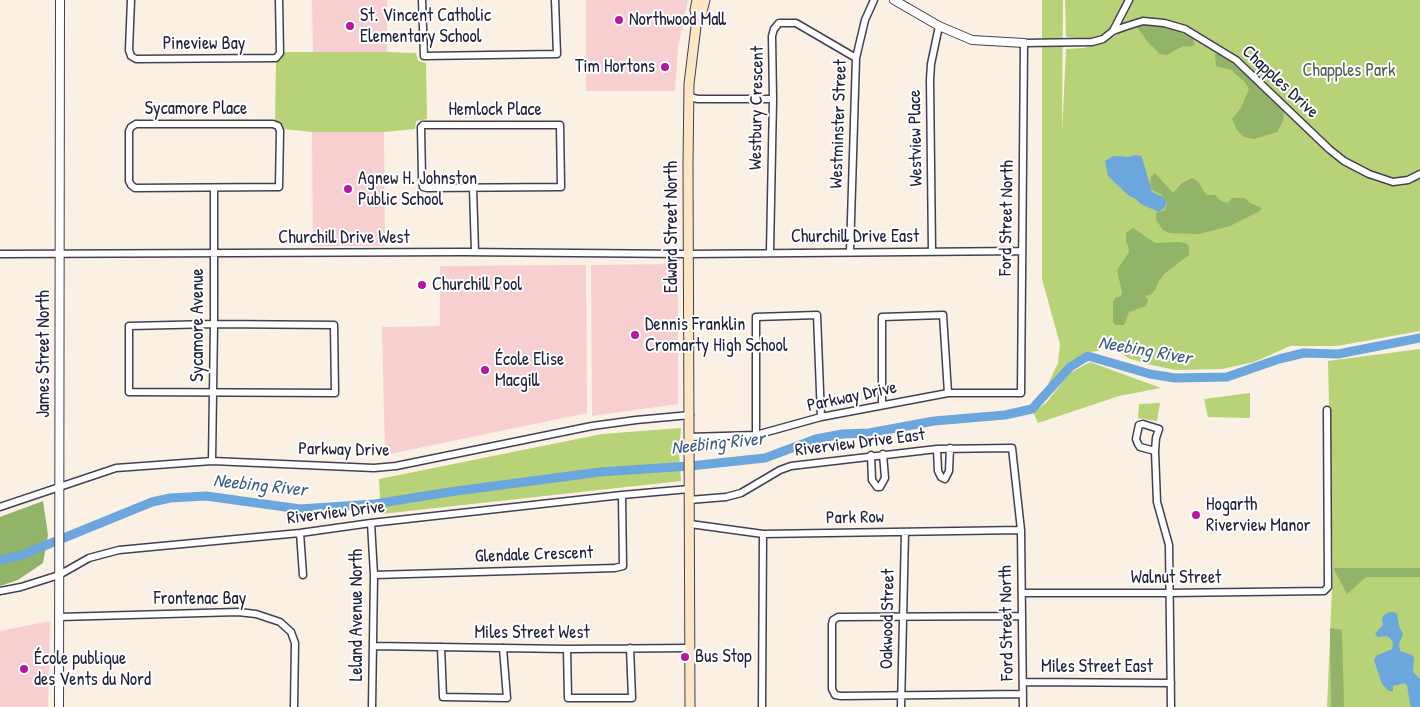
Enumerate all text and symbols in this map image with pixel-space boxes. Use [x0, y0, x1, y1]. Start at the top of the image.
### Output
place label: St. Vincent Catholic Elementary School [360, 5, 491, 48]
place label: Northwood Mall [629, 9, 726, 31]
marker: Northwood Mall [613, 14, 625, 26]
marker: St. Vincent Catholic Elementary School [344, 20, 356, 32]
street label: Pineview Bay [163, 33, 245, 55]
street label: Chapples Drive [1237, 41, 1323, 123]
street label: Westbury Crescent [745, 46, 769, 170]
place label: Tim Hortons [575, 56, 655, 78]
street label: Westminster Street [826, 59, 852, 189]
park label: Chapples Park [1302, 60, 1396, 82]
marker: Tim Hortons [659, 61, 671, 73]
street label: Westview Place [904, 89, 928, 187]
street label: Sycamore Place [145, 98, 247, 120]
street label: Hemlock Place [448, 99, 542, 121]
street label: Ford Street North [995, 160, 1019, 276]
street label: Edward Street North [661, 161, 683, 293]
place label: Agnew H. Johnston Public School [358, 168, 477, 210]
marker: Agnew H. Johnston Public School [342, 183, 354, 195]
street label: Churchill Drive East [791, 226, 919, 248]
street label: Churchill Drive West [278, 227, 410, 249]
street label: Sycamore Avenue [187, 268, 209, 382]
place label: Churchill Pool [432, 274, 522, 296]
marker: Churchill Pool [416, 279, 428, 291]
street label: James Street North [33, 290, 55, 418]
place label: Dennis Franklin Cromarty High School [645, 314, 787, 356]
marker: Dennis Franklin Cromarty High School [629, 329, 641, 341]
water label: Neebing River [1097, 332, 1193, 370]
place label: École Elise Macgill [495, 349, 564, 392]
marker: École Elise Macgill [479, 364, 491, 376]
street label: Parkway Drive [805, 377, 899, 417]
street label: Riverview Drive East [794, 424, 926, 462]
water label: Neebing River [670, 428, 766, 460]
street label: Parkway Drive [298, 438, 390, 462]
water label: Neebing River [212, 470, 308, 502]
place label: Hogarth Riverview Manor [1206, 494, 1310, 536]
street label: Riverview Drive [286, 496, 386, 530]
street label: Park Row [826, 507, 884, 529]
marker: Hogarth Riverview Manor [1190, 509, 1202, 521]
street label: Glendale Crescent [475, 542, 593, 568]
street label: Leland Avenue North [346, 549, 368, 681]
street label: Ford Street North [995, 565, 1019, 681]
street label: Walnut Street [1131, 567, 1221, 589]
street label: Oakwood Street [876, 569, 900, 669]
street label: Frontenac Bay [154, 588, 246, 610]
street label: Miles Street West [474, 622, 590, 644]
place label: Bus Stop [695, 646, 752, 668]
place label: École publique des Vents du Nord [34, 648, 151, 691]
marker: Bus Stop [679, 651, 691, 663]
street label: Miles Street East [1041, 656, 1153, 678]
marker: École publique des Vents du Nord [18, 663, 30, 675]

